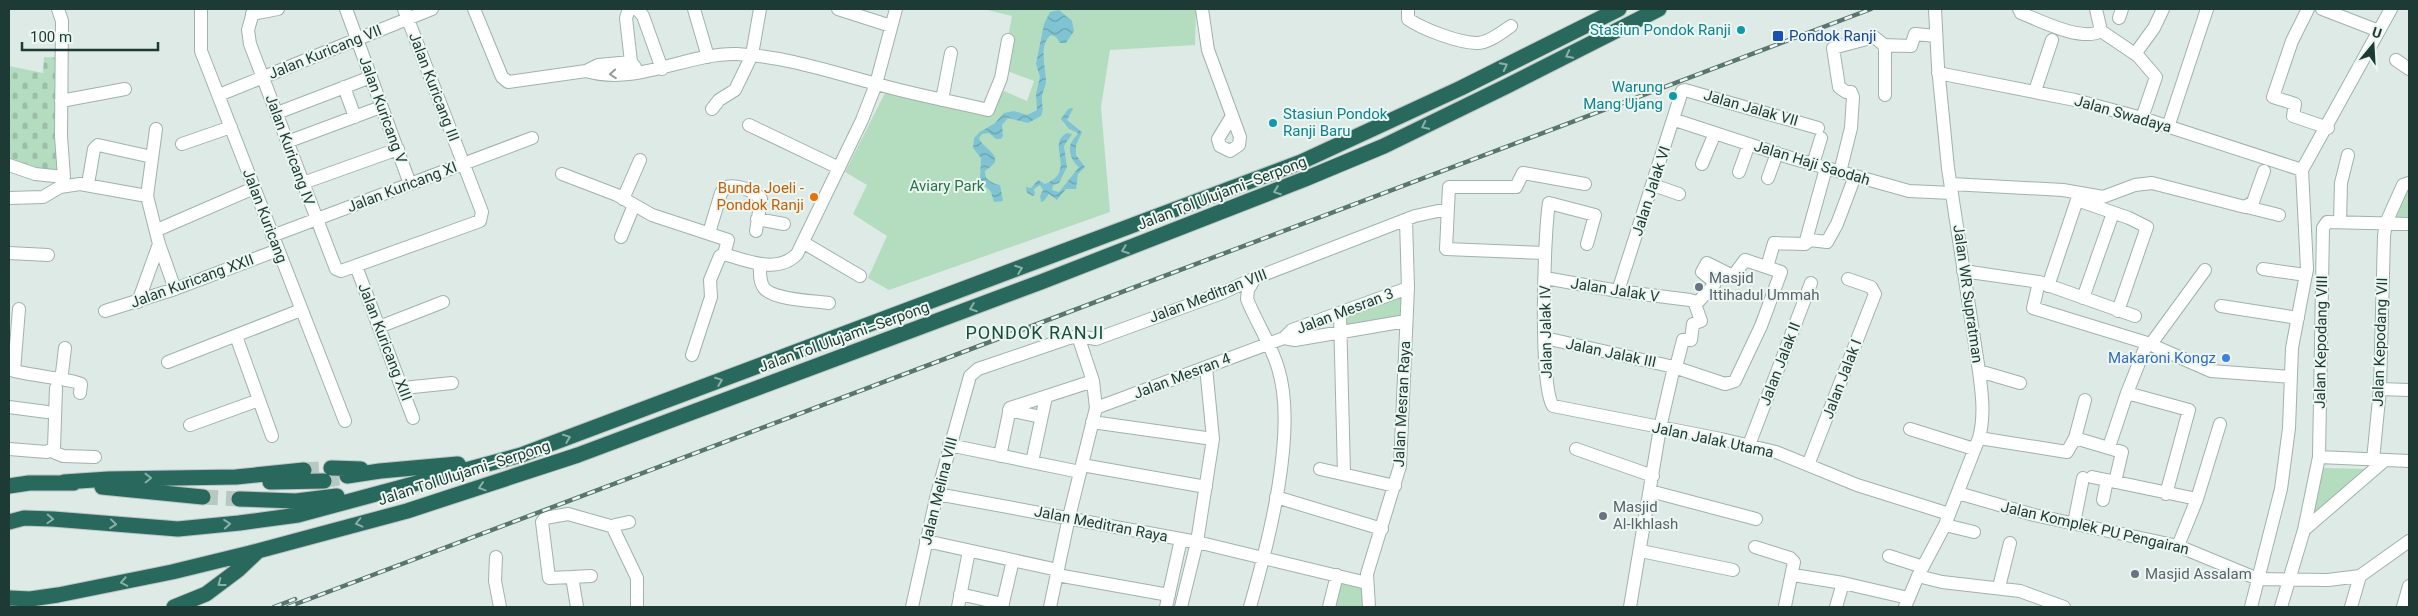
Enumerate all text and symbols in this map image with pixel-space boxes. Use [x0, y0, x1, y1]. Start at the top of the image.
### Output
scale bar [22, 20, 159, 52]
north arrow [2348, 20, 2398, 70]
street label: Jalan Kuricang VII [266, 21, 384, 83]
place label: Stasiun Pondok Ranji [1590, 21, 1731, 39]
marker: Stasiun Pondok Ranji [1735, 24, 1747, 36]
text: U [2370, 24, 2384, 42]
place label: Pondok Ranji [1789, 27, 1876, 45]
text: 100 m [30, 28, 72, 46]
marker: Pondok Ranji [1771, 29, 1785, 43]
street label: Jalan Kuricang III [405, 30, 463, 144]
one-way arrow [1565, 49, 1574, 59]
street label: Jalan Kuricang V [355, 54, 411, 166]
one-way arrow [1499, 62, 1508, 72]
one-way arrow [609, 69, 617, 80]
place label: Warung Mang Ujang [1583, 78, 1663, 113]
street label: Jalan Jalak VII [1702, 86, 1800, 130]
marker: Warung Mang Ujang [1667, 90, 1679, 102]
street label: Jalan Kuricang IV [262, 92, 319, 208]
street label: Jalan Swadaya [2072, 92, 2174, 136]
place label: Stasiun Pondok Ranji Baru [1283, 105, 1388, 140]
marker: Stasiun Pondok Ranji Baru [1267, 117, 1279, 129]
one-way arrow [1422, 120, 1431, 130]
street label: Jalan Haji Saodah [1752, 137, 1872, 189]
street label: Jalan Jalak VI [1628, 144, 1674, 238]
street label: Jalan Tol Ulujami–Serpong [1135, 152, 1309, 234]
street label: Jalan Kuricang XI [344, 158, 460, 216]
street label: Jalan Kuricang [239, 166, 291, 266]
park label: Aviary Park [910, 177, 985, 195]
place label: Bunda Joeli - Pondok Ranji [717, 179, 804, 214]
one-way arrow [1273, 185, 1281, 195]
marker: Bunda Joeli - Pondok Ranji [808, 191, 820, 203]
street label: Jalan WR Supratman [1949, 224, 1987, 364]
one-way arrow [1121, 243, 1130, 254]
street label: Jalan Kuricang XXII [128, 250, 256, 312]
one-way arrow [1014, 265, 1022, 275]
street label: Jalan Meditran VIII [1146, 265, 1270, 327]
place label: Masjid Ittihadul Ummah [1709, 269, 1820, 304]
street label: Jalan Jalak V [1569, 274, 1661, 306]
street label: Jalan Kepodang VIII [2311, 275, 2331, 409]
street label: Jalan Kepodang VII [2369, 277, 2391, 407]
street label: Jalan Kuricang XIII [354, 281, 416, 403]
marker: Masjid Ittihadul Ummah [1693, 281, 1705, 293]
street label: Jalan Mesran 3 [1294, 284, 1396, 338]
street label: Jalan Jalak IV [1536, 285, 1556, 379]
street label: Jalan Tol Ulujami–Serpong [756, 298, 932, 376]
one-way arrow [970, 302, 978, 312]
street label: Jalan Jalak II [1756, 320, 1804, 408]
district label: PONDOK RANJI [965, 322, 1105, 343]
street label: Jalan Jalak III [1564, 335, 1658, 371]
street label: Jalan Jalak I [1819, 337, 1865, 421]
street label: Jalan Mesran Raya [1390, 340, 1414, 468]
street label: Jalan Mesran 4 [1131, 349, 1234, 403]
place label: Makaroni Kongz [2108, 349, 2216, 367]
marker: Makaroni Kongz [2220, 352, 2232, 364]
one-way arrow [714, 377, 723, 387]
street label: Jalan Jalak Utama [1651, 418, 1775, 462]
one-way arrow [562, 434, 571, 444]
street label: Jalan Melina VIII [917, 435, 961, 547]
street label: Jalan Tol Ulujami–Serpong [376, 437, 552, 509]
one-way arrow [144, 473, 152, 484]
one-way arrow [478, 481, 486, 491]
place label: Masjid Al-Ikhlash [1613, 498, 1678, 533]
street label: Jalan Komplek PU Pengairan [1999, 498, 2191, 558]
street label: Jalan Meditran Raya [1033, 502, 1169, 546]
marker: Masjid Al-Ikhlash [1597, 510, 1609, 522]
one-way arrow [47, 514, 55, 524]
one-way arrow [355, 517, 364, 528]
one-way arrow [109, 518, 117, 529]
one-way arrow [223, 519, 231, 530]
place label: Masjid Assalam [2145, 565, 2252, 583]
marker: Masjid Assalam [2129, 568, 2141, 580]
one-way arrow [119, 576, 128, 586]
one-way arrow [218, 577, 227, 585]

